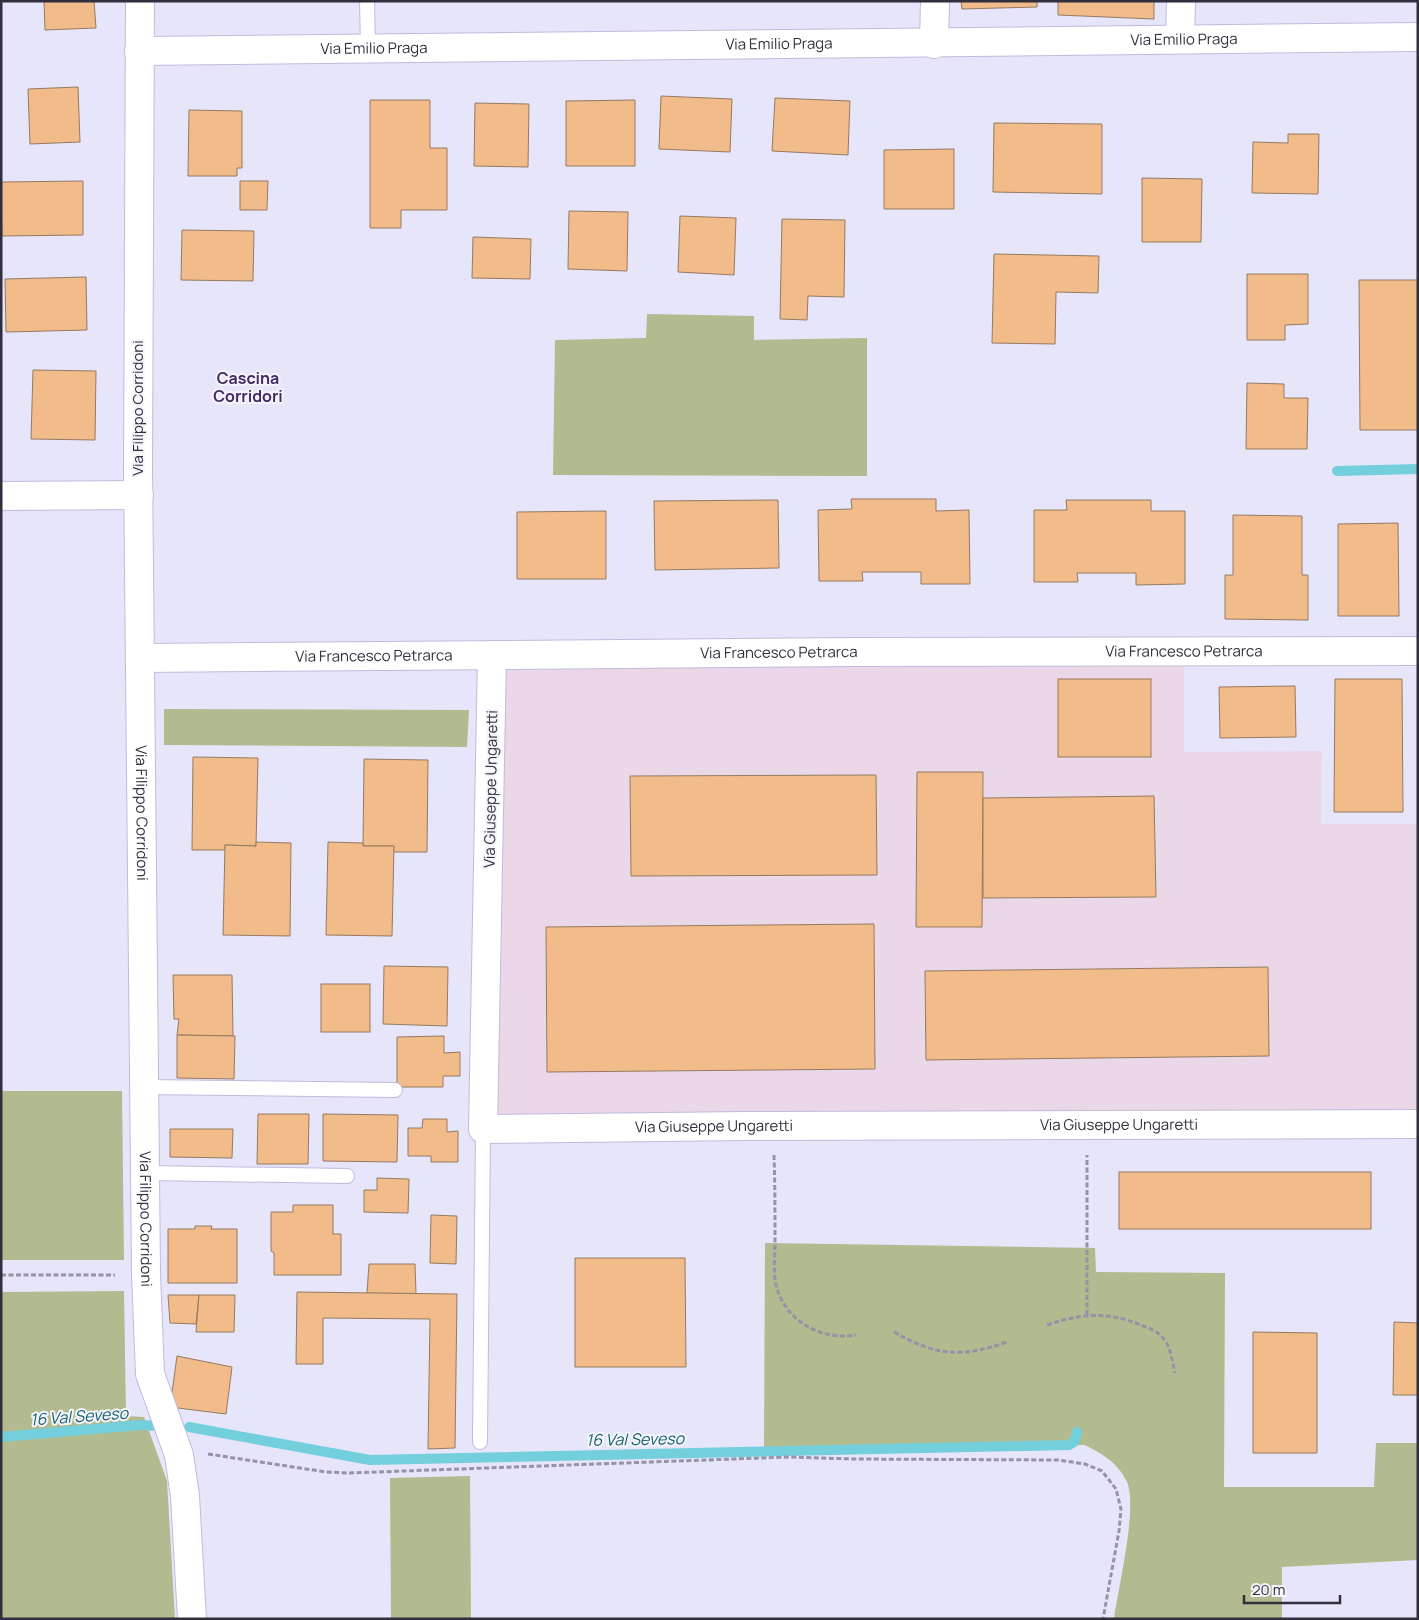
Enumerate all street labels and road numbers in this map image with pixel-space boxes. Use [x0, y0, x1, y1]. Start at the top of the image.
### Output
street label: Via Emilio Praga [1130, 28, 1238, 50]
street label: Via Emilio Praga [725, 32, 833, 55]
street label: Via Emilio Praga [320, 37, 428, 59]
street label: Via Filippo Corridoni [127, 340, 148, 476]
street label: Via Francesco Petrarca [1105, 640, 1263, 662]
street label: Via Francesco Petrarca [700, 641, 858, 663]
street label: Via Francesco Petrarca [295, 644, 453, 667]
street label: Via Giuseppe Ungaretti [479, 710, 502, 868]
street label: Via Filippo Corridoni [131, 745, 153, 881]
street label: Via Giuseppe Ungaretti [1040, 1114, 1198, 1135]
street label: Via Giuseppe Ungaretti [635, 1115, 793, 1137]
street label: Via Filippo Corridoni [135, 1151, 158, 1287]

